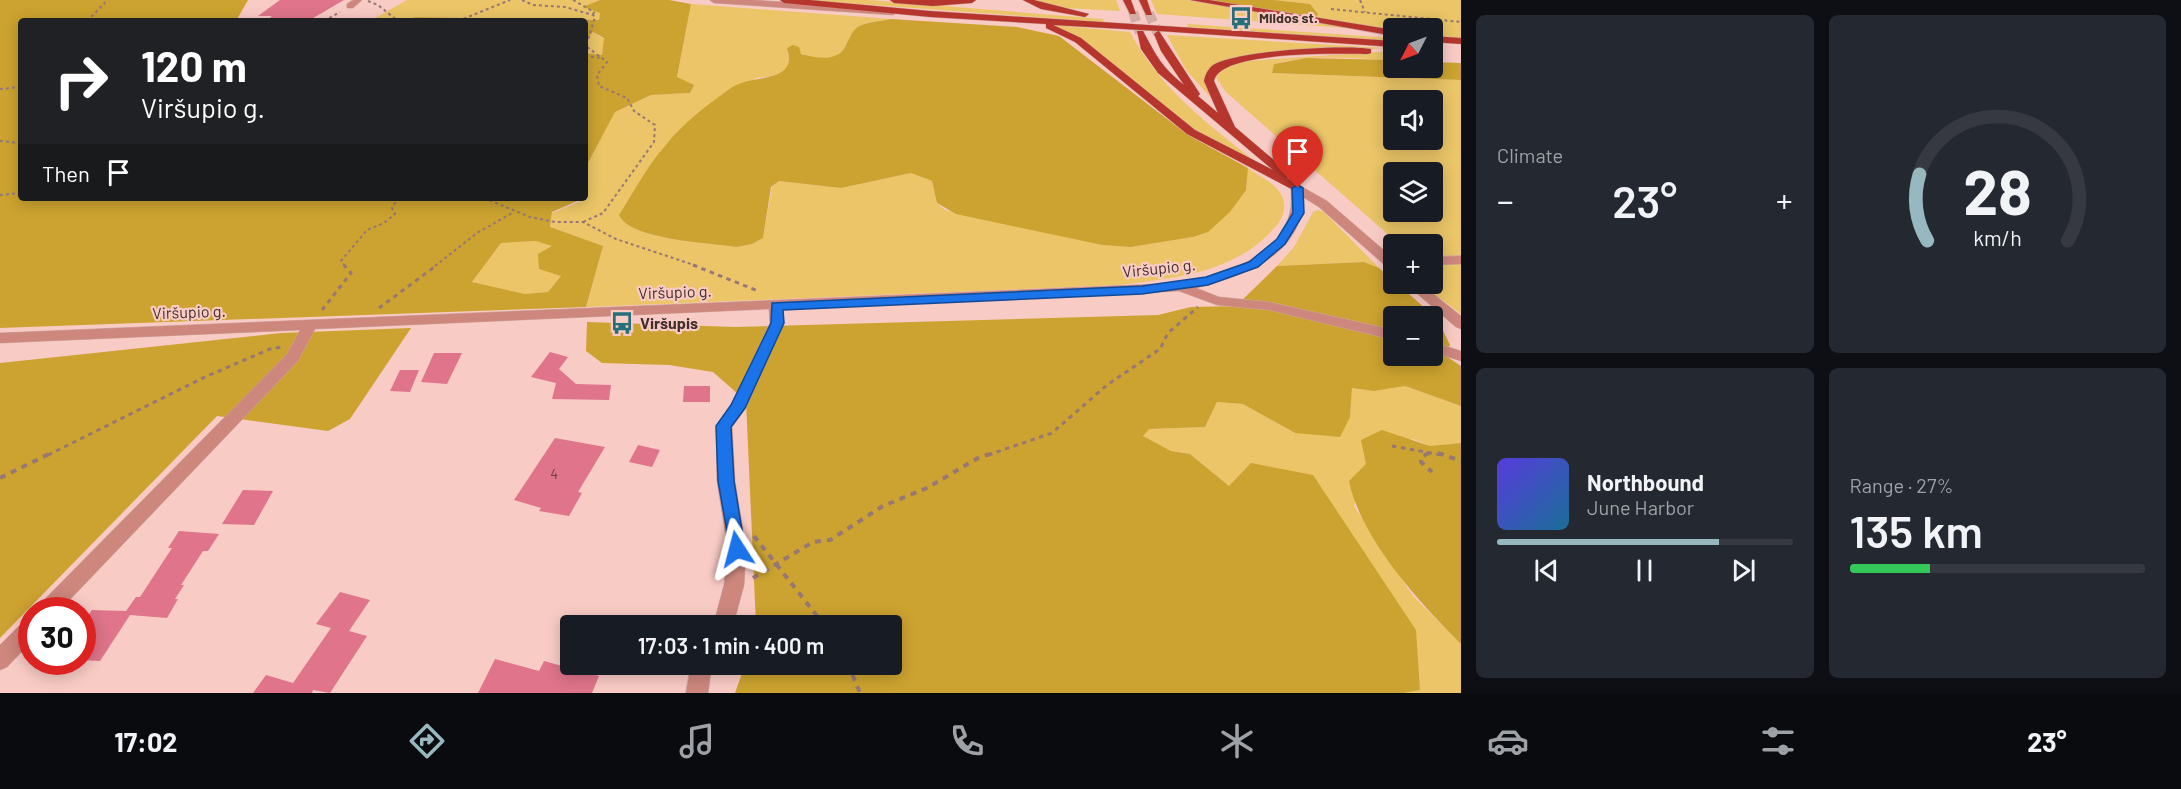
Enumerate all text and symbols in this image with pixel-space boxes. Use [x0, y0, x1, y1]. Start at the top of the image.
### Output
bus stop icon: Mildos st. [1228, 5, 1254, 31]
place label: Mildos st. [1259, 9, 1318, 26]
north arrow [1383, 18, 1443, 78]
map controls [1383, 18, 1443, 366]
text: 120 m [141, 40, 247, 90]
icon: right [42, 42, 120, 120]
button: sound [1383, 90, 1443, 150]
text: Viršupio g. [141, 91, 265, 123]
pin [1272, 126, 1323, 188]
icon: arrive [1281, 135, 1314, 168]
text: Climate [1497, 143, 1563, 167]
text: 28 [1963, 153, 2032, 227]
icon: arrive [102, 156, 135, 189]
text: Then [42, 160, 90, 186]
button: layers [1383, 162, 1443, 222]
text: 23° [1612, 173, 1677, 227]
text: − [1497, 180, 1514, 220]
text: + [1776, 180, 1793, 220]
text: km/h [1973, 225, 2022, 250]
button: + [1383, 234, 1443, 294]
street label: Viršupio g. [1121, 254, 1196, 281]
street label: Viršupio g. [638, 281, 712, 302]
street label: Viršupio g. [152, 301, 226, 322]
button: − [1383, 306, 1443, 366]
bus stop icon: Viršupis [609, 310, 635, 336]
place label: Viršupis [640, 313, 698, 332]
house number: 4 [550, 465, 558, 482]
text: Northbound [1587, 469, 1704, 495]
text: Range · 27% [1850, 473, 1953, 497]
text: June Harbor [1587, 495, 1694, 519]
text: 135 km [1850, 503, 1983, 557]
position arrow [705, 517, 769, 581]
icon: previous [1530, 554, 1563, 587]
icon: pause [1628, 554, 1661, 587]
icon: next [1727, 554, 1760, 587]
speed limit sign: 30 [18, 597, 96, 675]
text: 17:03 · 1 min · 400 m [638, 632, 824, 658]
icon: directions [406, 720, 448, 762]
icon: music [676, 720, 718, 762]
icon: phone [946, 720, 988, 762]
icon: climate [1216, 720, 1258, 762]
icon: car [1487, 720, 1529, 762]
icon: filters [1757, 720, 1799, 762]
text: 17:02 [114, 725, 177, 757]
text: 23° [2027, 725, 2067, 757]

